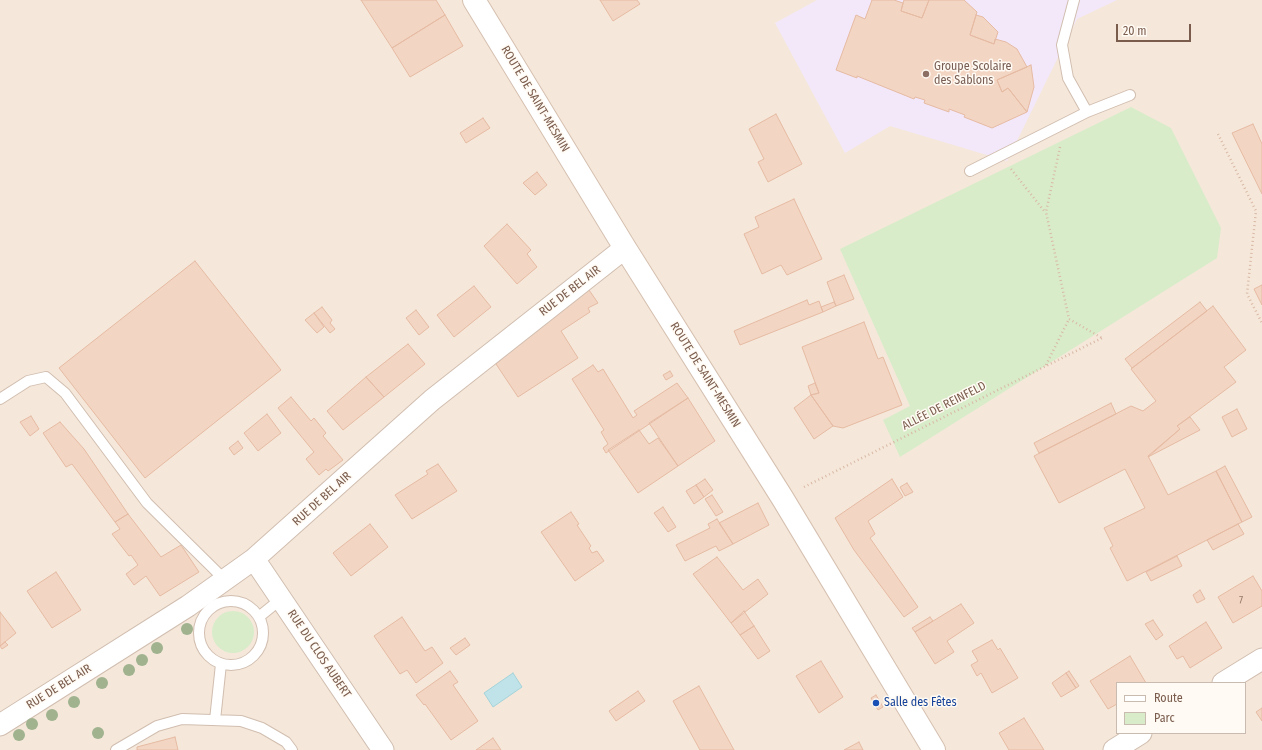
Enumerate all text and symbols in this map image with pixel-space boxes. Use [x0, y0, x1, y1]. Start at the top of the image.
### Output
scale bar [1118, 16, 1193, 42]
text: 20 m [1123, 24, 1147, 38]
street label: ROUTE DE SAINT-MESMIN [498, 43, 572, 155]
place label: Groupe Scolaire des Sablons [934, 60, 1011, 88]
marker: Groupe Scolaire des Sablons [921, 69, 931, 79]
street label: RUE DE BEL AIR [537, 263, 603, 319]
street label: ROUTE DE SAINT-MESMIN [667, 320, 743, 430]
street label: ALLÉE DE REINFELD [900, 379, 988, 433]
street label: RUE DE BEL AIR [290, 469, 354, 529]
house number: 7 [1239, 595, 1243, 607]
street label: RUE DU CLOS AUBERT [284, 607, 354, 701]
street label: RUE DE BEL AIR [24, 661, 94, 713]
legend [1116, 682, 1246, 734]
text: Route [1154, 691, 1183, 705]
place label: Salle des Fêtes [884, 696, 957, 710]
marker: Salle des Fêtes [871, 698, 881, 708]
text: Parc [1154, 711, 1175, 725]

